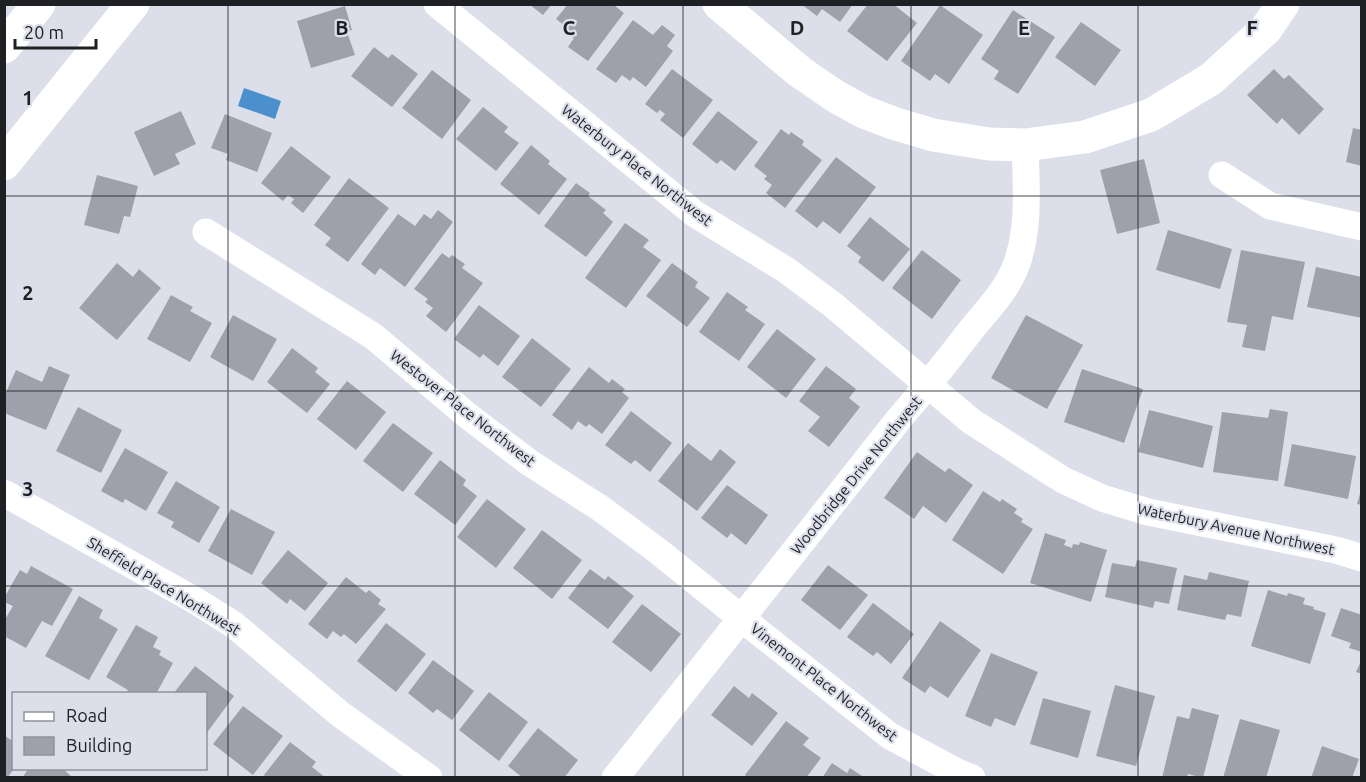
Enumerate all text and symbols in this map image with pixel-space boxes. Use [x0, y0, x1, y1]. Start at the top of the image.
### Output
scale bar [15, 12, 96, 50]
text: B [335, 16, 349, 39]
text: C [563, 16, 576, 39]
text: D [790, 16, 804, 39]
text: E [1018, 16, 1030, 39]
text: F [1246, 16, 1258, 39]
text: 20 m [24, 22, 64, 42]
text: 1 [22, 86, 34, 109]
street label: Waterbury Place Northwest [558, 101, 716, 229]
text: 2 [22, 281, 34, 304]
street label: Westover Place Northwest [387, 346, 539, 470]
street label: Woodbridge Drive Northwest [787, 393, 925, 557]
text: 3 [22, 477, 34, 500]
street label: Waterbury Avenue Northwest [1136, 500, 1336, 558]
street label: Sheffield Place Northwest [84, 534, 244, 639]
street label: Vinemont Place Northwest [747, 619, 901, 745]
legend [12, 692, 207, 770]
text: Road [66, 705, 108, 725]
text: Building [66, 735, 132, 755]

